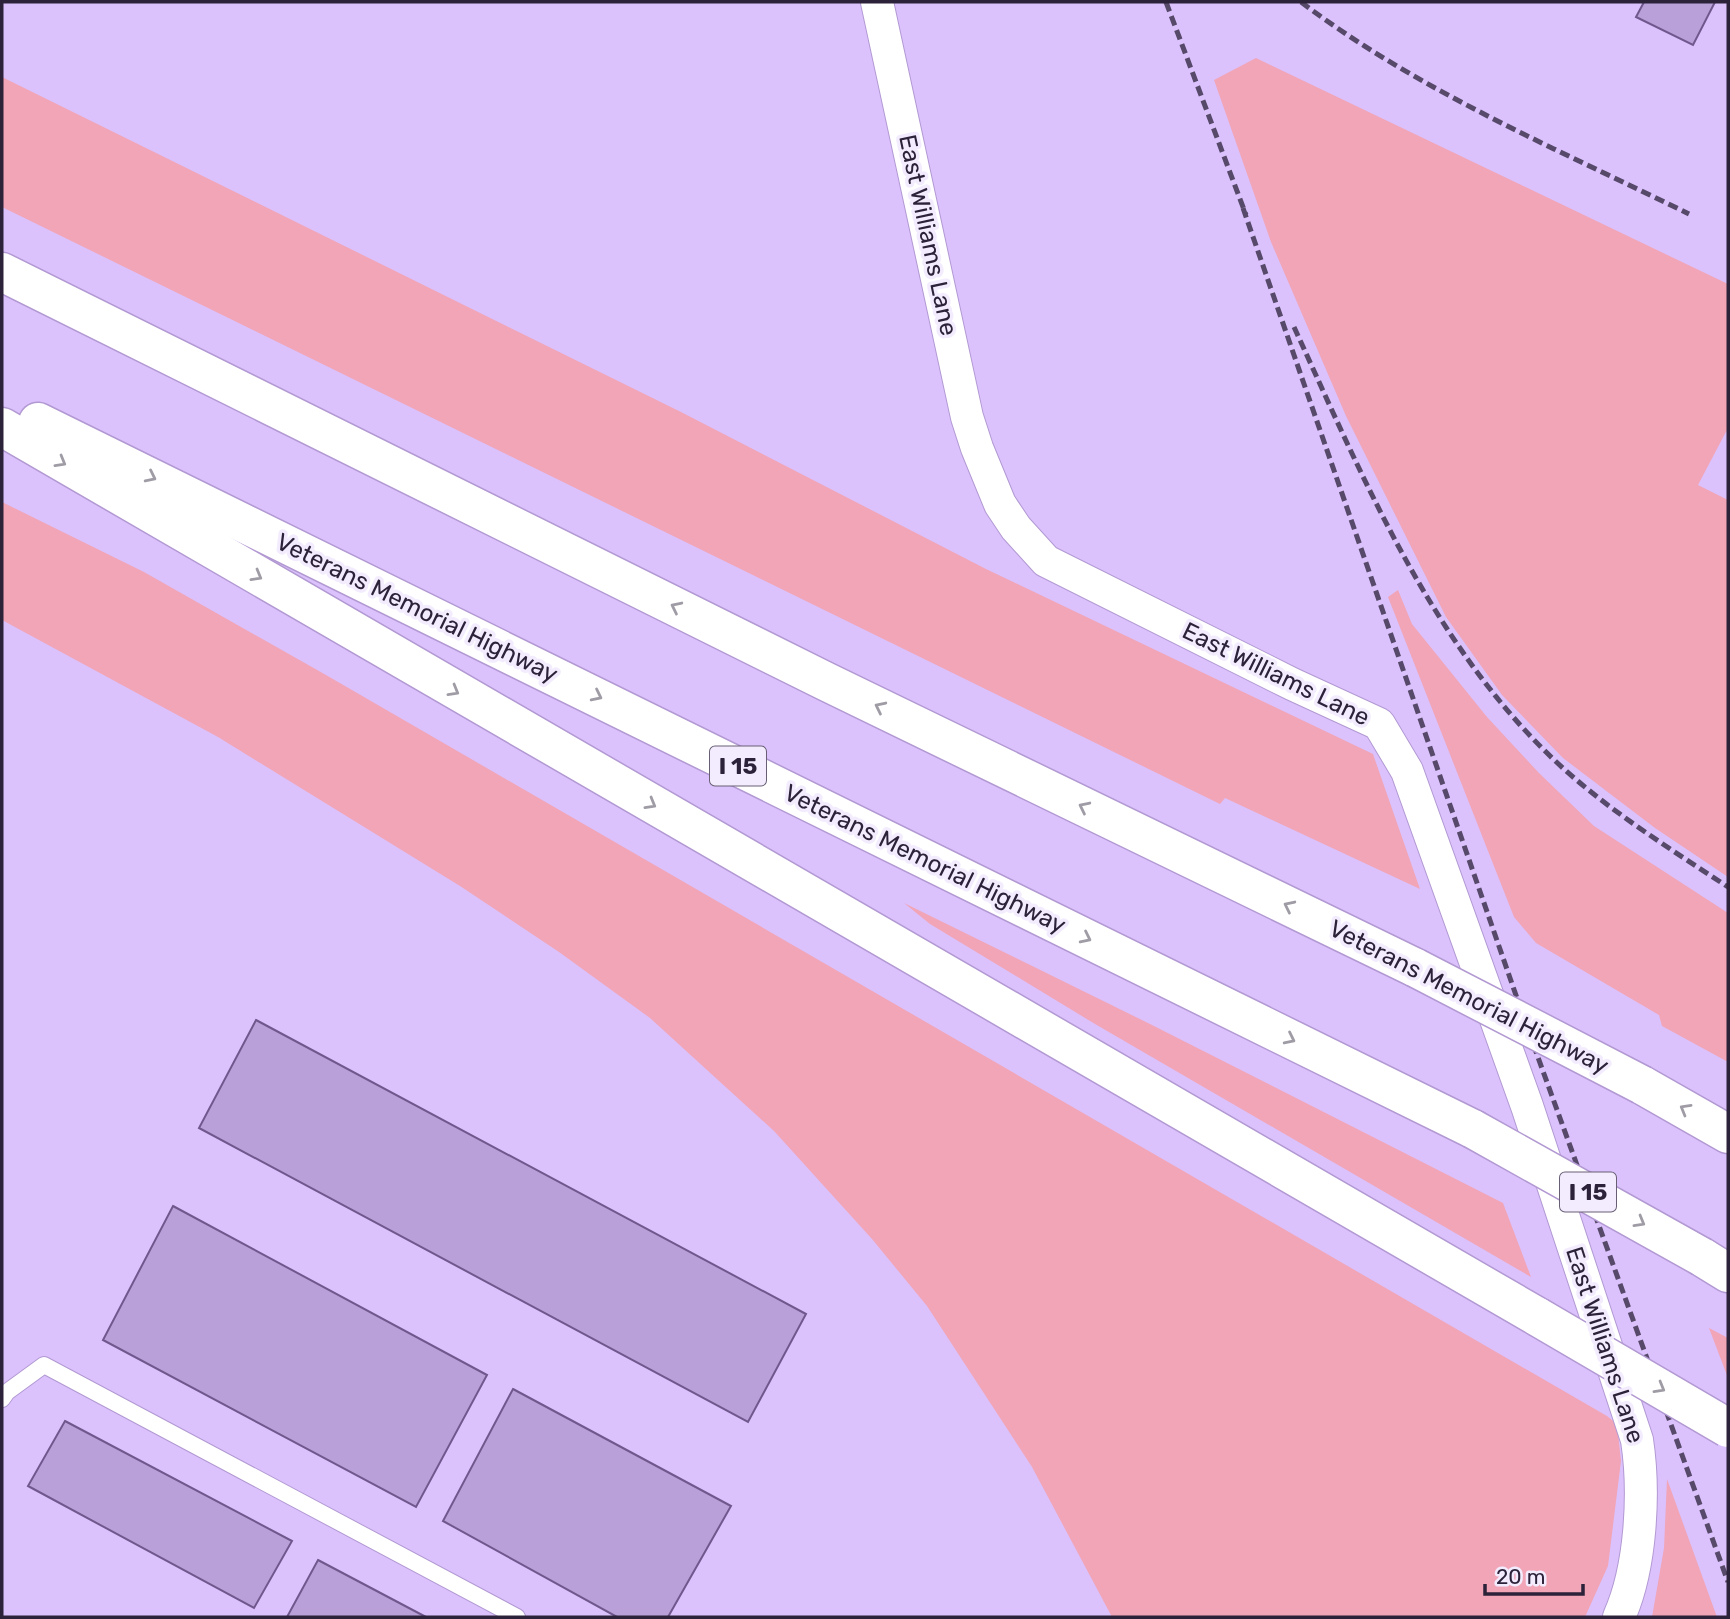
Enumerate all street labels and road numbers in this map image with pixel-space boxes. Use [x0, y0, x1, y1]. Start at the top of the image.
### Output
street label: East Williams Lane [893, 132, 963, 338]
street label: Veterans Memorial Highway [272, 528, 562, 688]
street label: East Williams Lane [1178, 617, 1374, 731]
road number: I 15 [710, 746, 766, 786]
street label: Veterans Memorial Highway [780, 779, 1070, 939]
street label: Veterans Memorial Highway [1325, 914, 1613, 1080]
road number: I 15 [1560, 1172, 1616, 1212]
street label: East Williams Lane [1560, 1243, 1650, 1447]

